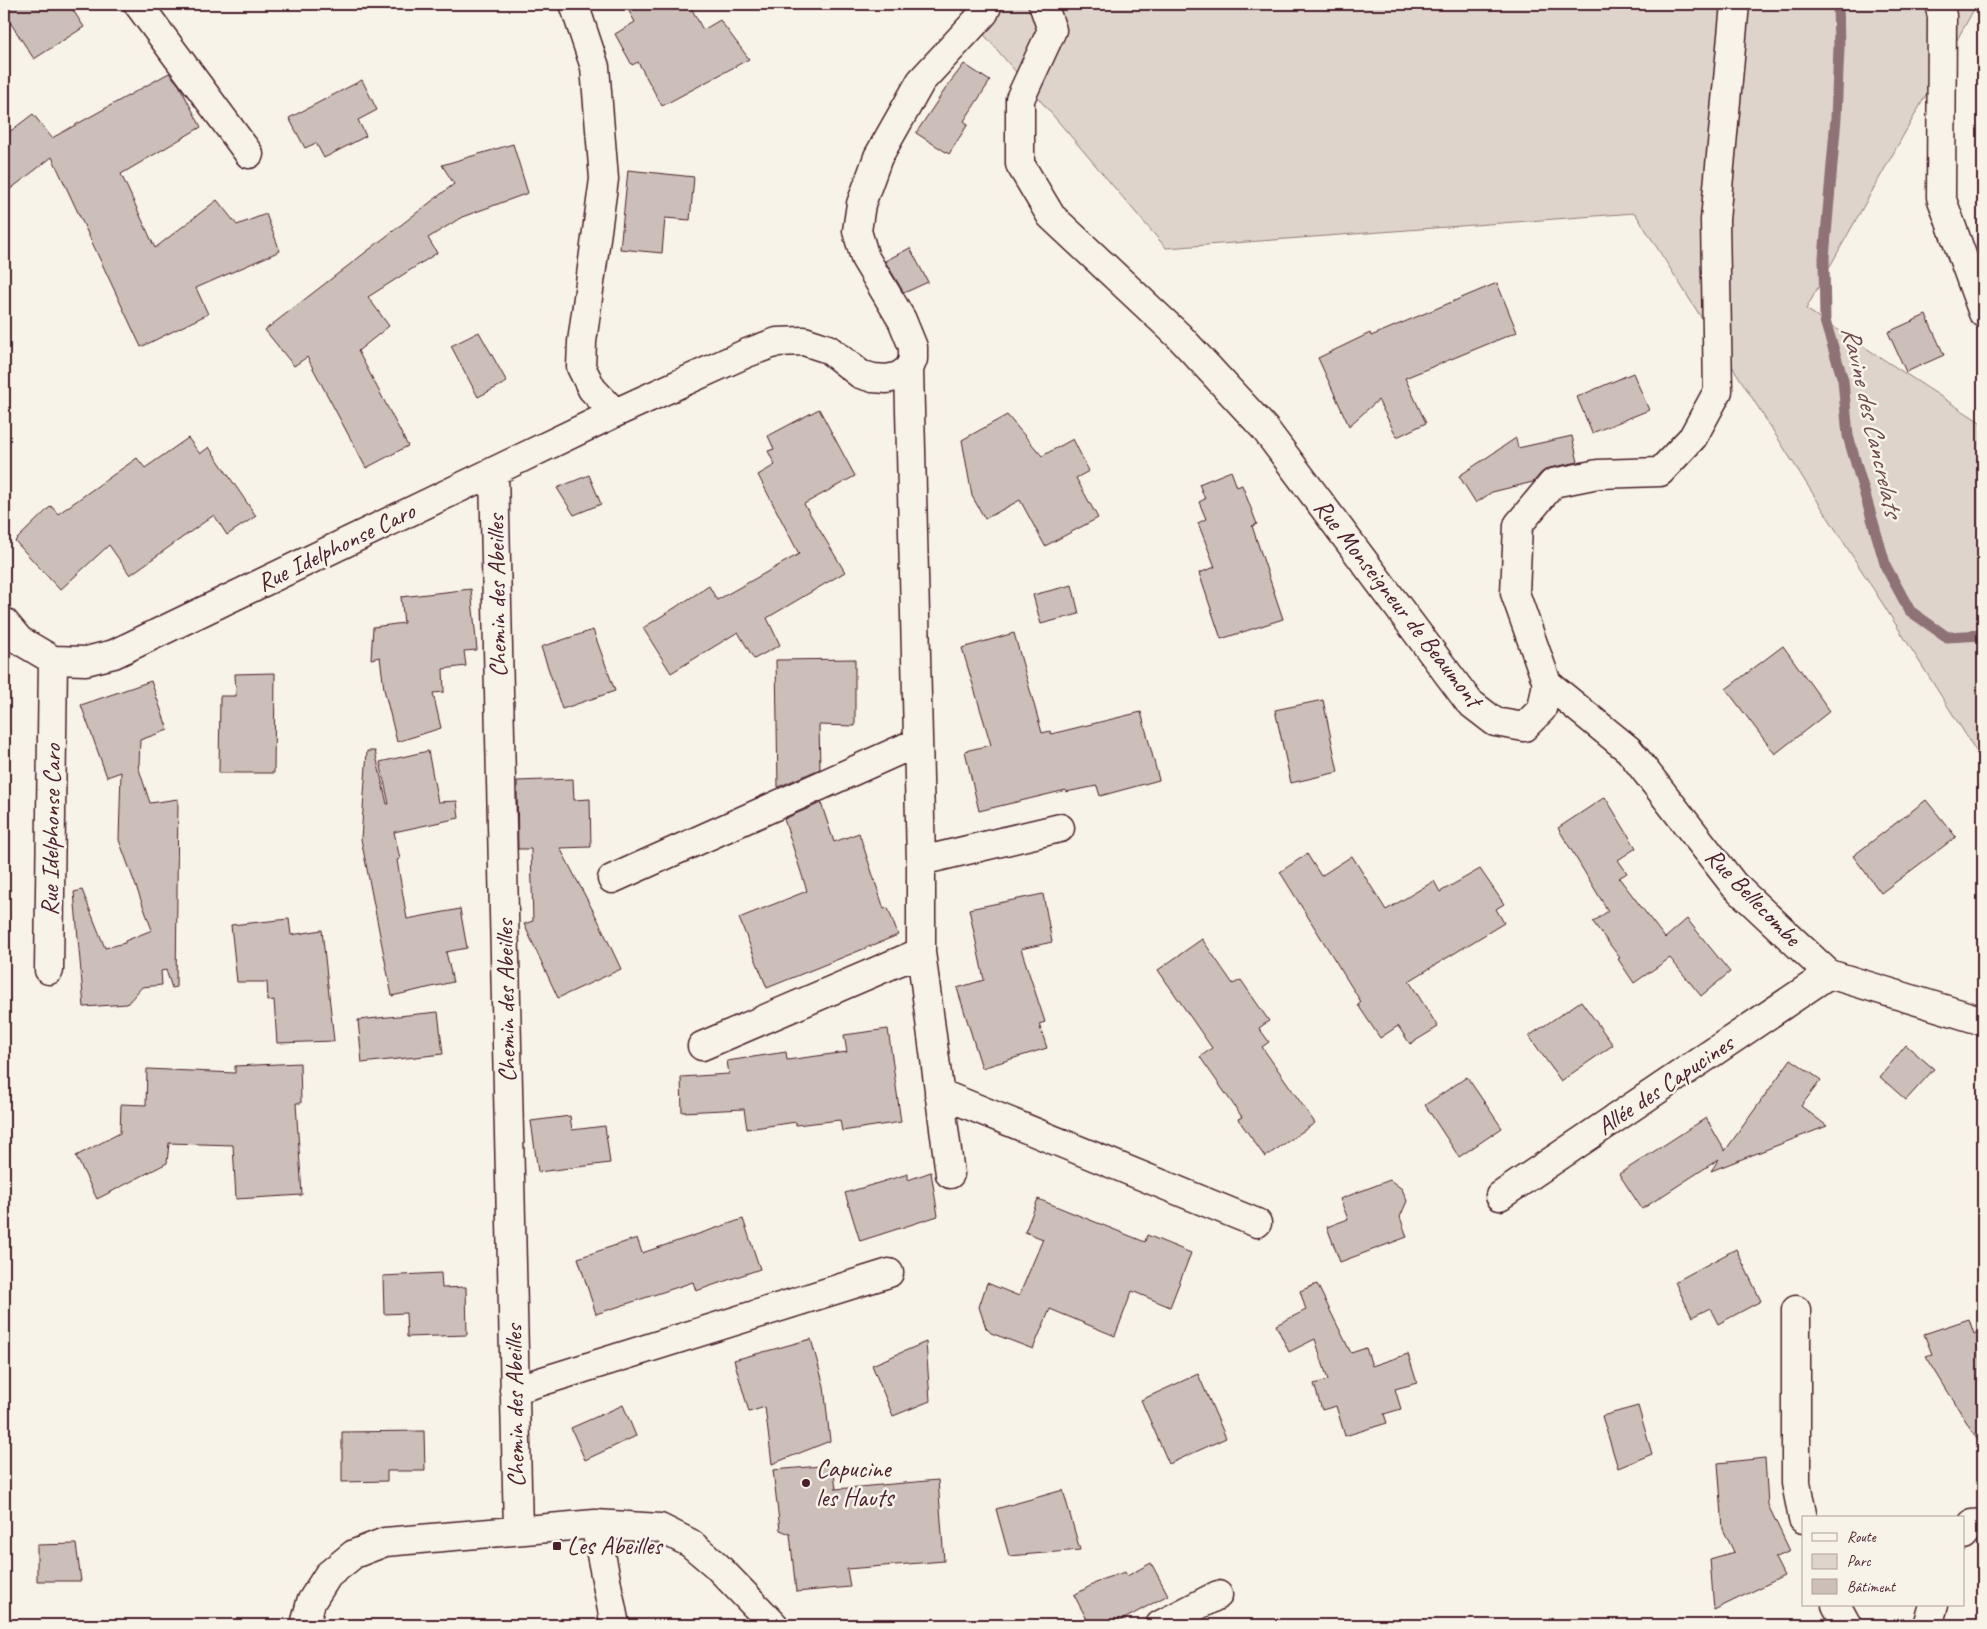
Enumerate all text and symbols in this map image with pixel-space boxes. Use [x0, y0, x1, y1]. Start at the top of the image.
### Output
water label: Ravine des Cancrelats [1834, 323, 1911, 524]
street label: Rue Monseigneur de Beaumont [1307, 492, 1492, 717]
street label: Rue Idelphonse Caro [252, 494, 421, 599]
street label: Chemin des Abeilles [480, 512, 514, 678]
street label: Rue Idelphonse Caro [34, 743, 69, 916]
street label: Rue Bellecombe [1698, 841, 1809, 954]
street label: Chemin des Abeilles [489, 917, 523, 1083]
street label: Allée des Capucines [1591, 1026, 1742, 1142]
street label: Chemin des Abeilles [498, 1322, 532, 1488]
place label: Capucine les Hauts [816, 1453, 896, 1514]
marker: Capucine les Hauts [800, 1477, 812, 1489]
legend [1802, 1516, 1964, 1606]
text: Route [1847, 1528, 1877, 1547]
place label: Les Abeilles [567, 1530, 664, 1562]
marker: Les Abeilles [551, 1540, 563, 1552]
text: Parc [1847, 1552, 1871, 1571]
text: Bâtiment [1847, 1578, 1897, 1597]

